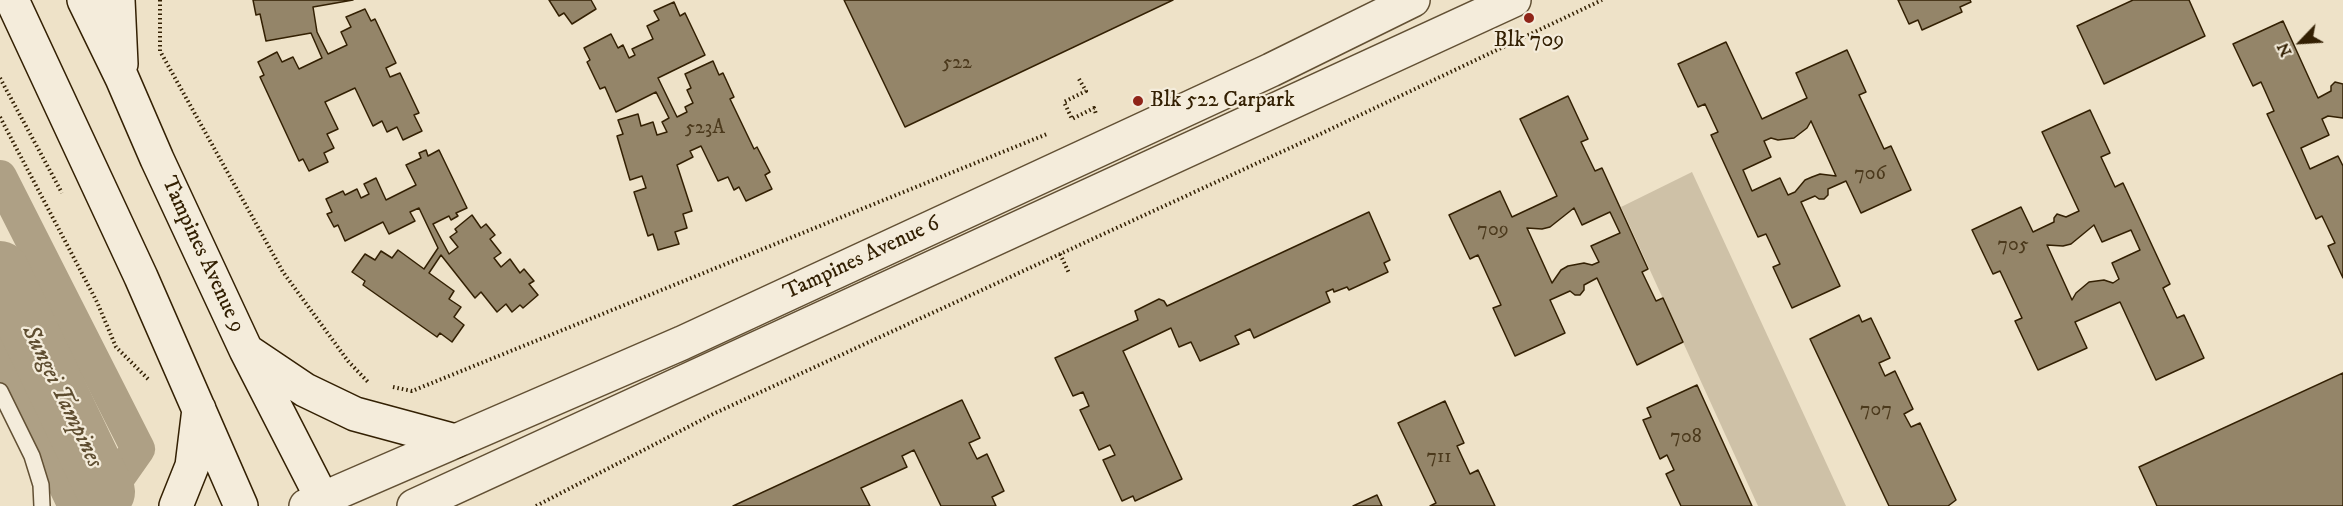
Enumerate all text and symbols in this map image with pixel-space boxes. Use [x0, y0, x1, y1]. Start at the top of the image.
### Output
marker: Blk 709 [1522, 11, 1536, 25]
north arrow [2271, 12, 2331, 72]
place label: Blk 709 [1494, 28, 1564, 54]
text: N [2273, 39, 2297, 60]
house number: 522 [942, 52, 972, 76]
place label: Blk 522 Carpark [1150, 88, 1295, 114]
marker: Blk 522 Carpark [1131, 94, 1145, 108]
house number: 523A [685, 117, 725, 141]
house number: 706 [1854, 163, 1886, 187]
street label: Tampines Avenue 9 [154, 173, 250, 337]
street label: Tampines Avenue 6 [780, 211, 944, 307]
house number: 709 [1477, 219, 1509, 243]
house number: 705 [1997, 234, 2029, 258]
water label: Sungei Tampines [14, 321, 108, 473]
house number: 707 [1860, 399, 1892, 423]
house number: 708 [1670, 426, 1702, 450]
house number: 711 [1426, 446, 1452, 470]

